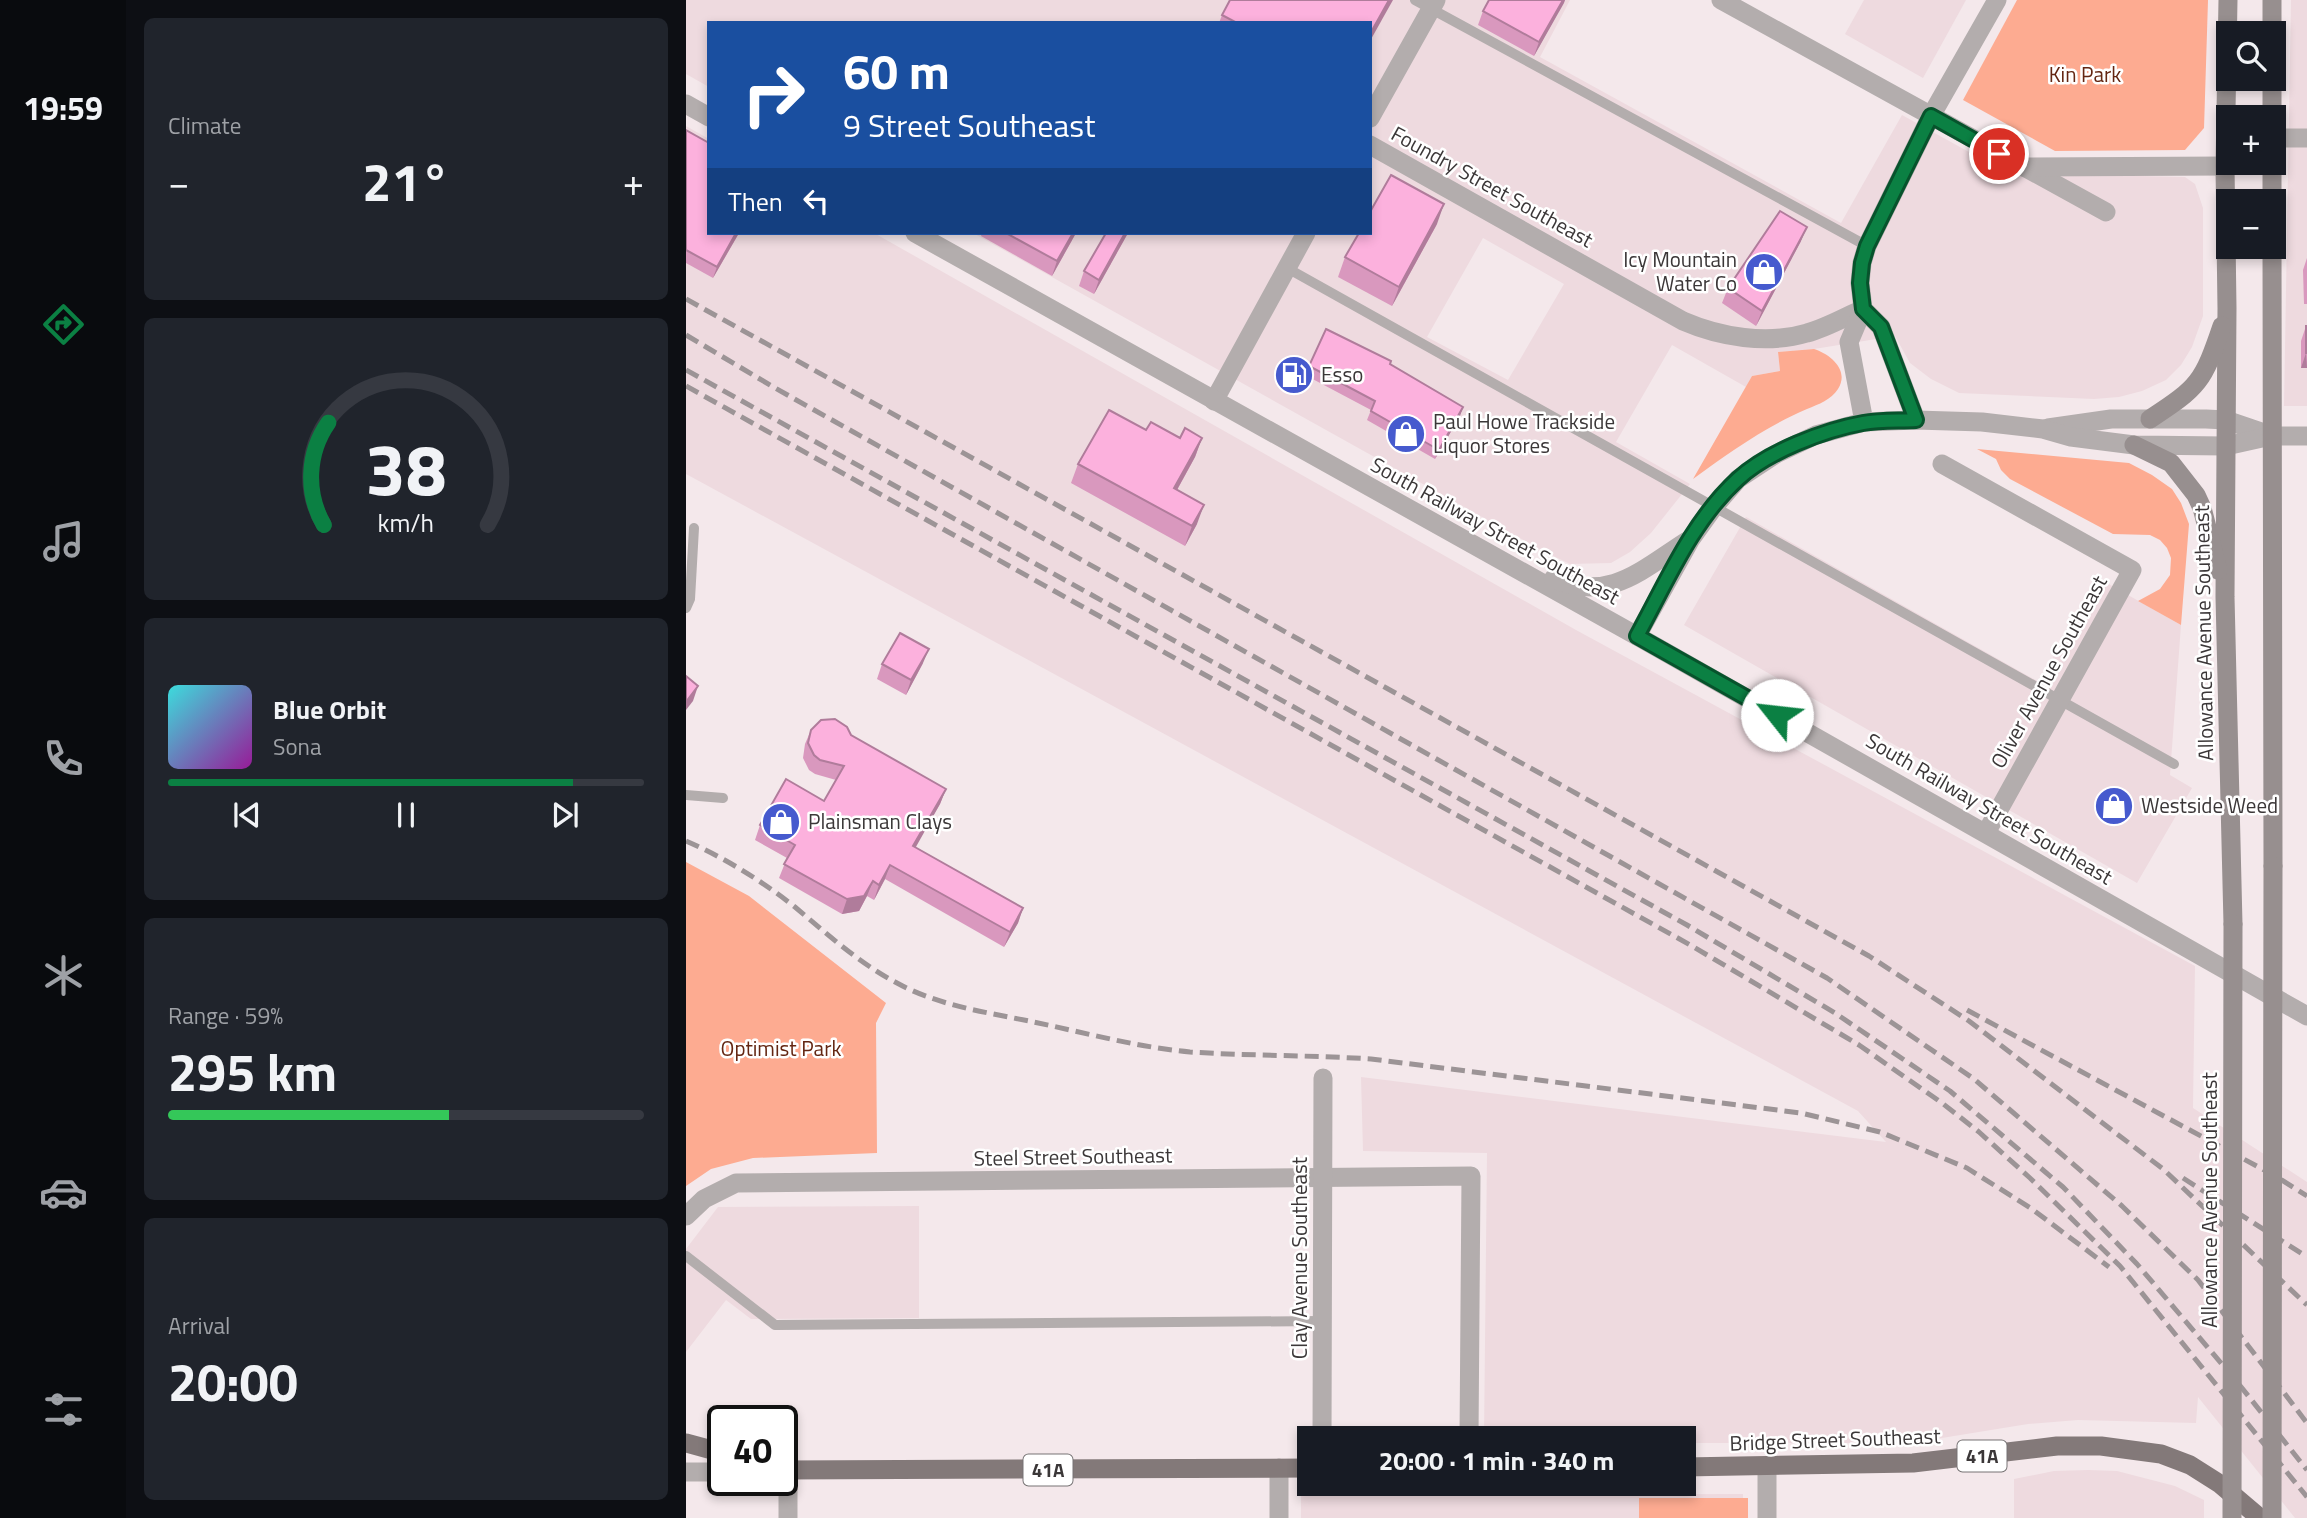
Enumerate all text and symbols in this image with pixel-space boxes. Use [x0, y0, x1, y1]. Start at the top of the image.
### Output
map controls [2216, 21, 2286, 259]
button: search [2216, 21, 2286, 91]
text: 60 m [843, 33, 950, 108]
icon: right [728, 49, 819, 140]
park label: Kin Park [2049, 58, 2121, 90]
text: 19:59 [23, 84, 103, 132]
text: 9 Street Southeast [843, 101, 1095, 149]
button: + [2216, 105, 2286, 175]
text: Climate [168, 108, 241, 143]
street label: Foundry Street Southeast [1386, 117, 1600, 255]
pin [1969, 124, 2029, 184]
icon: arrive [1980, 135, 2018, 173]
text: 21° [362, 142, 450, 221]
text: − [168, 153, 189, 211]
text: + [623, 153, 644, 211]
text: Then [728, 182, 783, 221]
icon: left [797, 182, 835, 220]
button: − [2216, 189, 2286, 259]
place label: Icy Mountain Water Co [1623, 243, 1737, 299]
shop icon: Icy Mountain Water Co [1743, 251, 1785, 293]
icon: directions [39, 300, 88, 349]
fuel station icon: Esso [1273, 354, 1315, 396]
place label: Esso [1321, 358, 1363, 390]
place label: Paul Howe Trackside Liquor Stores [1433, 405, 1615, 461]
text: 38 [365, 413, 447, 523]
shop icon: Paul Howe Trackside Liquor Stores [1385, 413, 1427, 455]
street label: South Railway Street Southeast [1365, 448, 1626, 612]
text: km/h [378, 504, 434, 542]
street label: Allowance Avenue Southeast [2185, 504, 2221, 761]
icon: music [39, 517, 88, 566]
street label: Oliver Avenue Southeast [1982, 569, 2115, 774]
position arrow [1740, 678, 1814, 752]
text: Blue Orbit [273, 690, 386, 729]
street label: South Railway Street Southeast [1860, 724, 2119, 892]
text: Sona [273, 729, 321, 764]
icon: phone [39, 734, 88, 783]
shop icon: Westside Weed [2093, 785, 2135, 827]
place label: Westside Weed [2141, 789, 2278, 821]
icon: previous [228, 796, 266, 834]
icon: pause [387, 796, 425, 834]
icon: next [546, 796, 584, 834]
shop icon: Plainsman Clays [760, 801, 802, 843]
place label: Plainsman Clays [808, 805, 952, 837]
icon: climate [39, 951, 88, 1000]
text: Range · 59% [168, 998, 283, 1033]
text: 295 km [168, 1032, 337, 1111]
park label: Optimist Park [721, 1032, 841, 1064]
street label: Allowance Avenue Southeast [2193, 1071, 2225, 1328]
street label: Steel Street Southeast [973, 1138, 1173, 1174]
street label: Clay Avenue Southeast [1283, 1156, 1315, 1359]
icon: car [39, 1168, 88, 1217]
text: Arrival [168, 1308, 230, 1343]
text: 20:00 [168, 1342, 298, 1421]
icon: filters [39, 1385, 88, 1434]
speed limit sign: 40 [707, 1405, 798, 1496]
street label: Bridge Street Southeast [1729, 1419, 1942, 1459]
road number: 41A [1958, 1440, 2006, 1472]
text: 20:00 · 1 min · 340 m [1379, 1441, 1614, 1480]
road number: 41A [1024, 1454, 1072, 1486]

